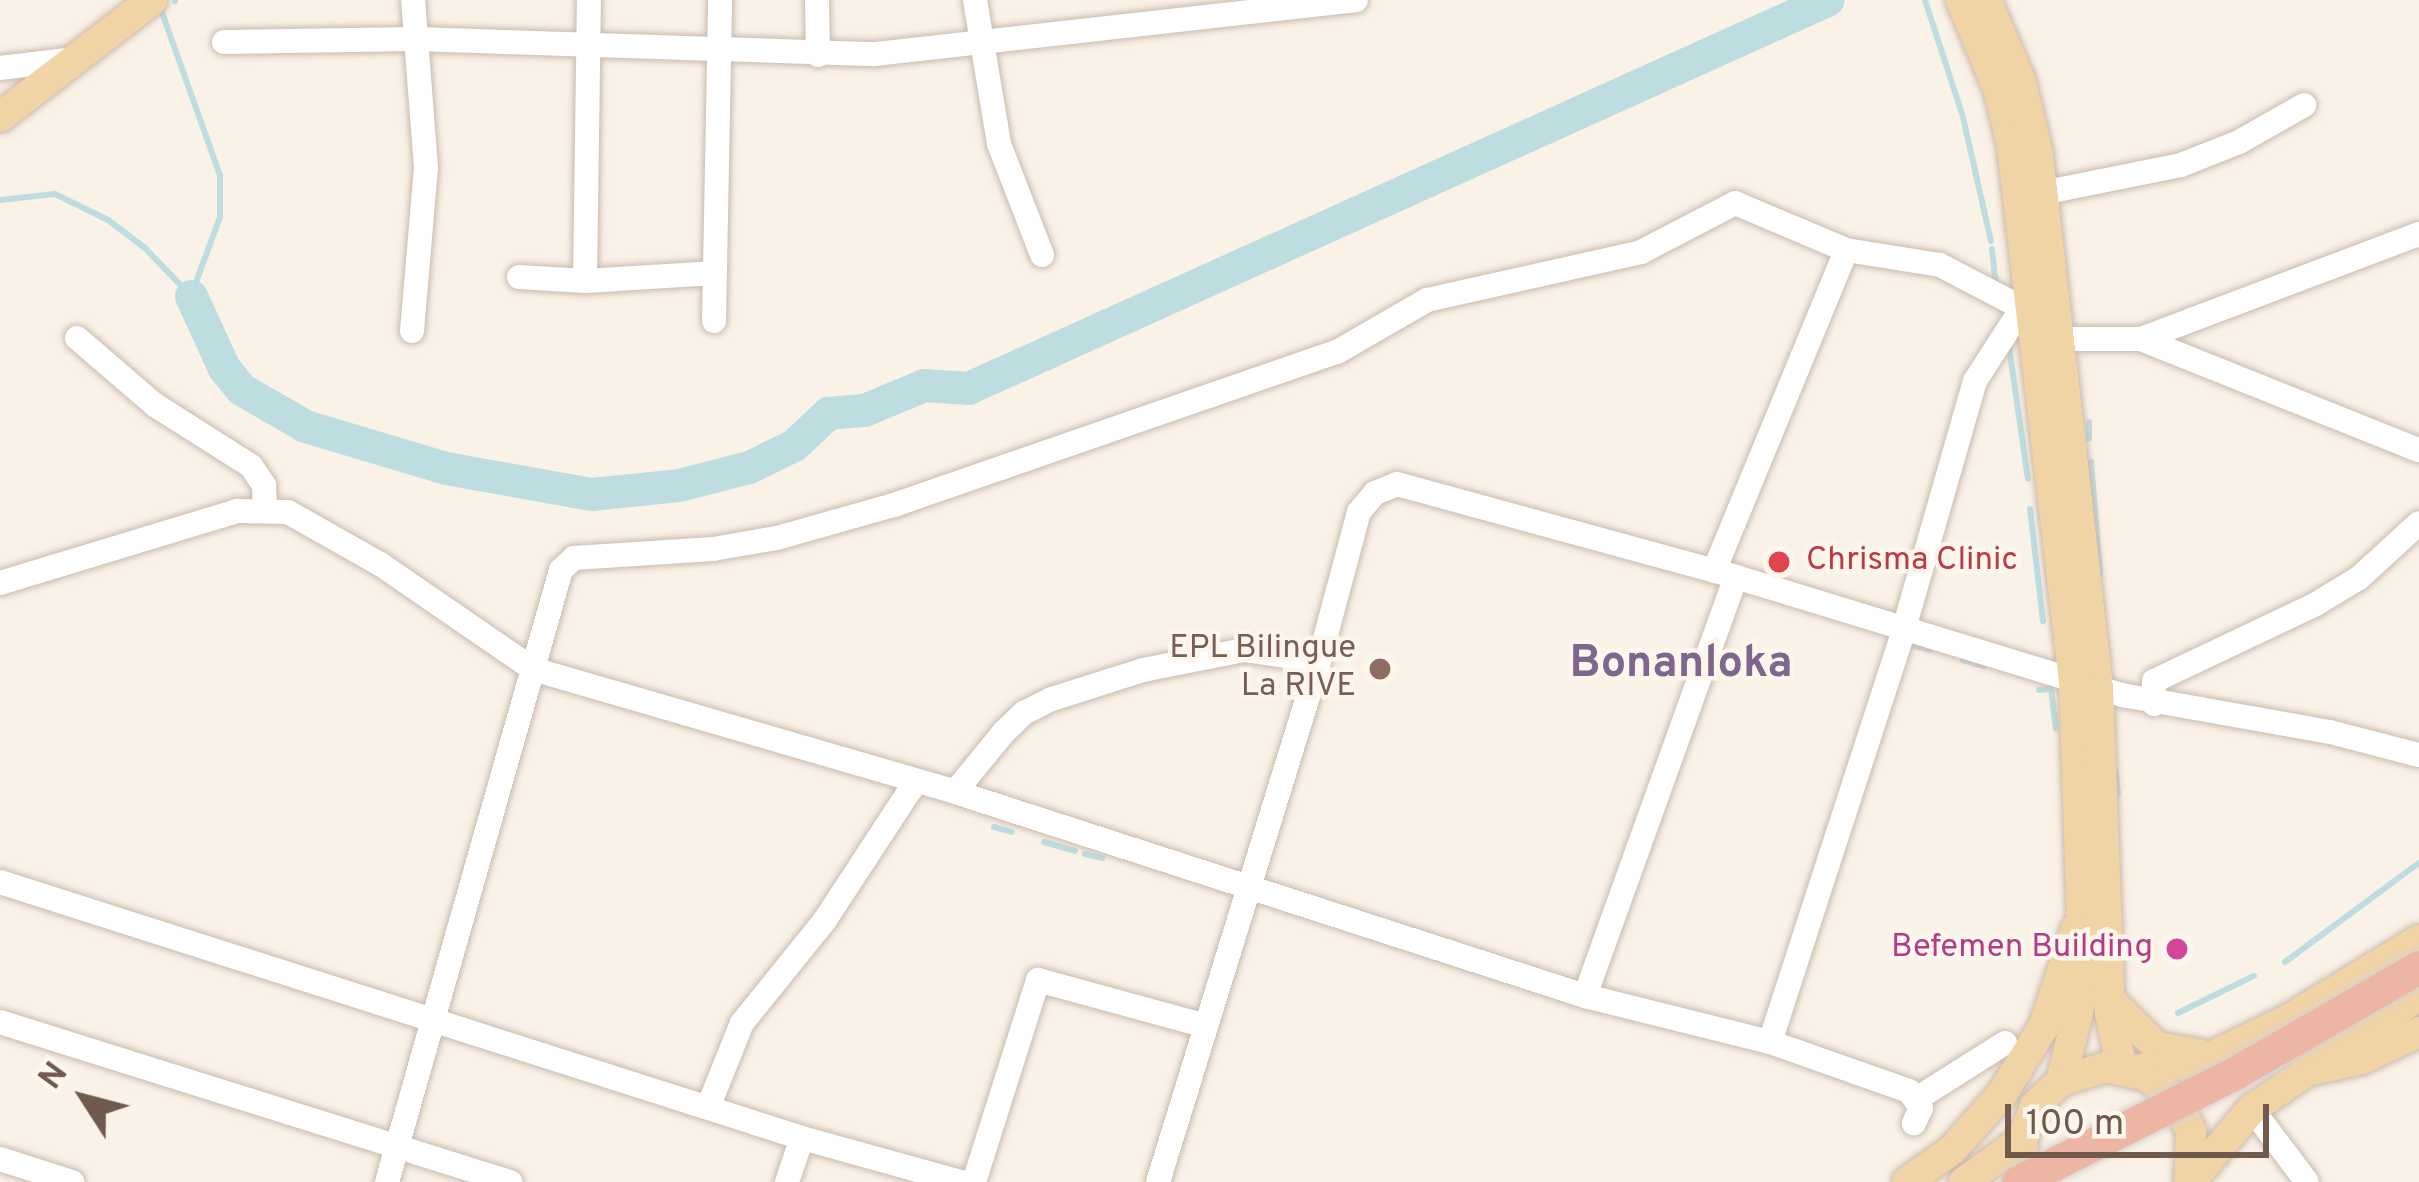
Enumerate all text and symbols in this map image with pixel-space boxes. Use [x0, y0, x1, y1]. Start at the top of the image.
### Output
place label: Chrisma Clinic [1806, 542, 2018, 582]
marker: Chrisma Clinic [1763, 546, 1795, 578]
place label: EPL Bilingue La RIVE [1169, 630, 1356, 708]
district label: Bonanloka [1569, 638, 1793, 692]
marker: EPL Bilingue La RIVE [1367, 656, 1393, 682]
place label: Befemen Building [1891, 929, 2153, 969]
marker: Befemen Building [2164, 936, 2190, 962]
north arrow [24, 1038, 144, 1158]
text: N [31, 1055, 79, 1099]
scale bar [2011, 1080, 2275, 1154]
text: 100 m [2026, 1102, 2124, 1148]

